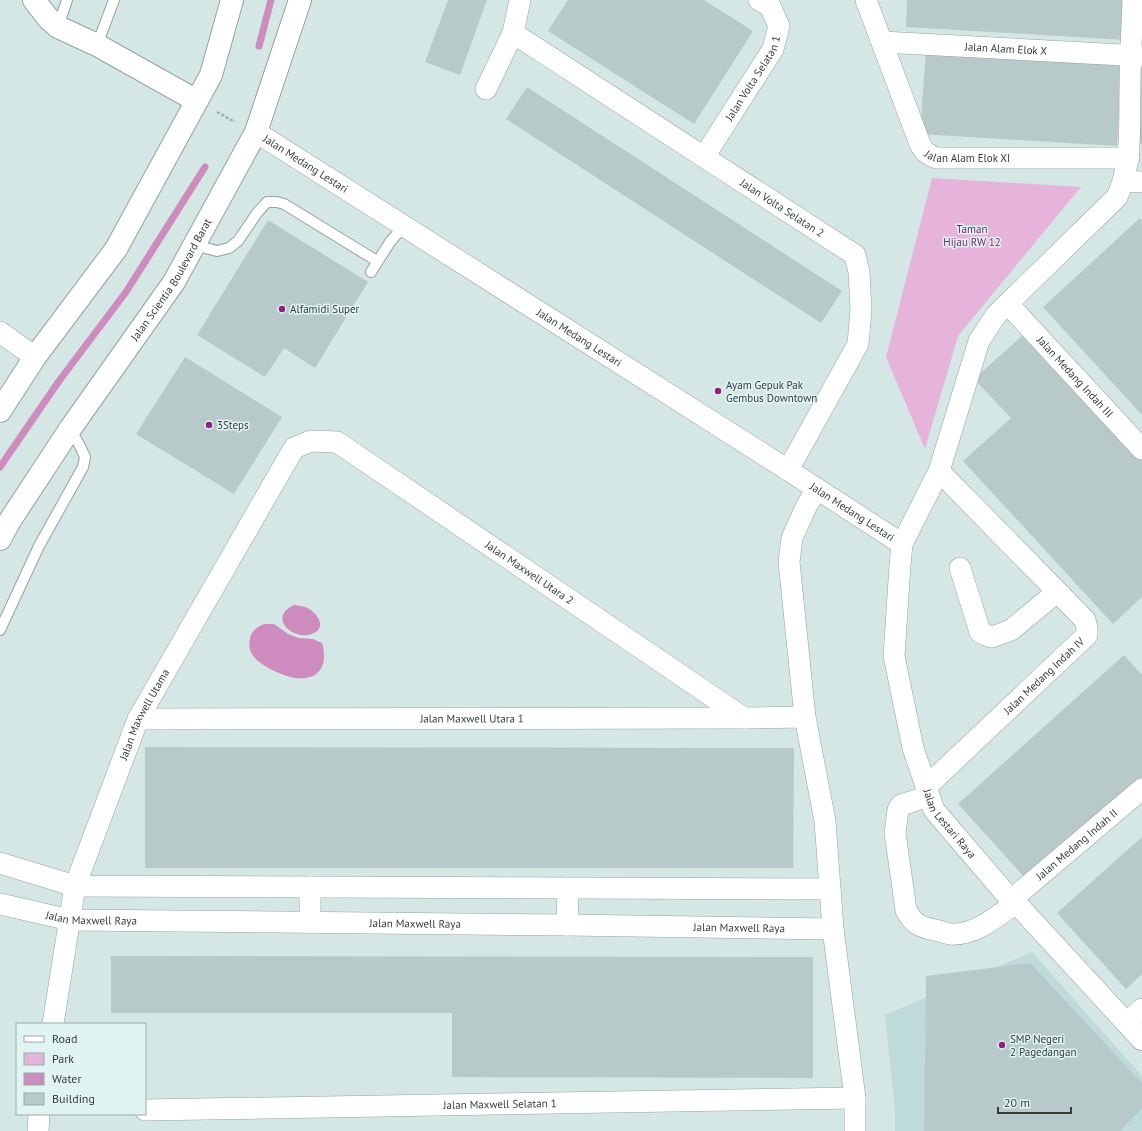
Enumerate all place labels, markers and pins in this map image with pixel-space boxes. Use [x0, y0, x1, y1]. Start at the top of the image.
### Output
place label: Alfamidi Super [290, 302, 360, 316]
marker: Alfamidi Super [277, 304, 287, 314]
place label: Ayam Gepuk Pak Gembus Downtown [726, 378, 817, 405]
marker: Ayam Gepuk Pak Gembus Downtown [713, 386, 723, 396]
place label: 3Steps [217, 418, 249, 432]
marker: 3Steps [204, 420, 214, 430]
place label: SMP Negeri 2 Pagedangan [1010, 1032, 1076, 1059]
marker: SMP Negeri 2 Pagedangan [997, 1040, 1007, 1050]

